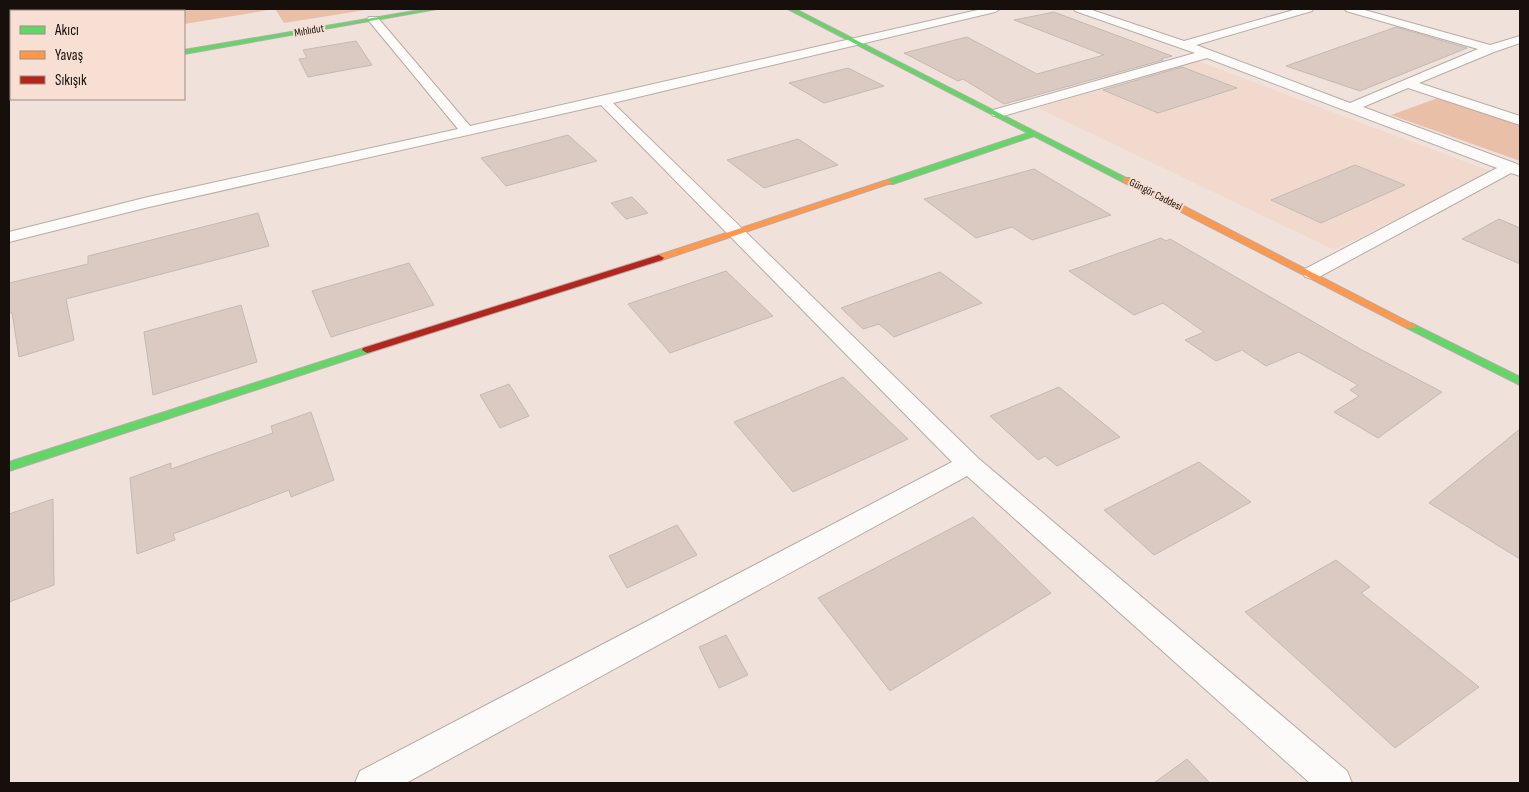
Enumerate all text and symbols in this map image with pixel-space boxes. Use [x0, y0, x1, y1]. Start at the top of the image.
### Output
legend [10, 10, 185, 100]
text: Akıcı [54, 21, 79, 40]
street label: Mıhlıdut [293, 21, 326, 39]
text: Yavaş [55, 46, 83, 65]
text: Sıkışık [55, 71, 87, 90]
street label: Güngör Caddesi [1127, 176, 1184, 213]

